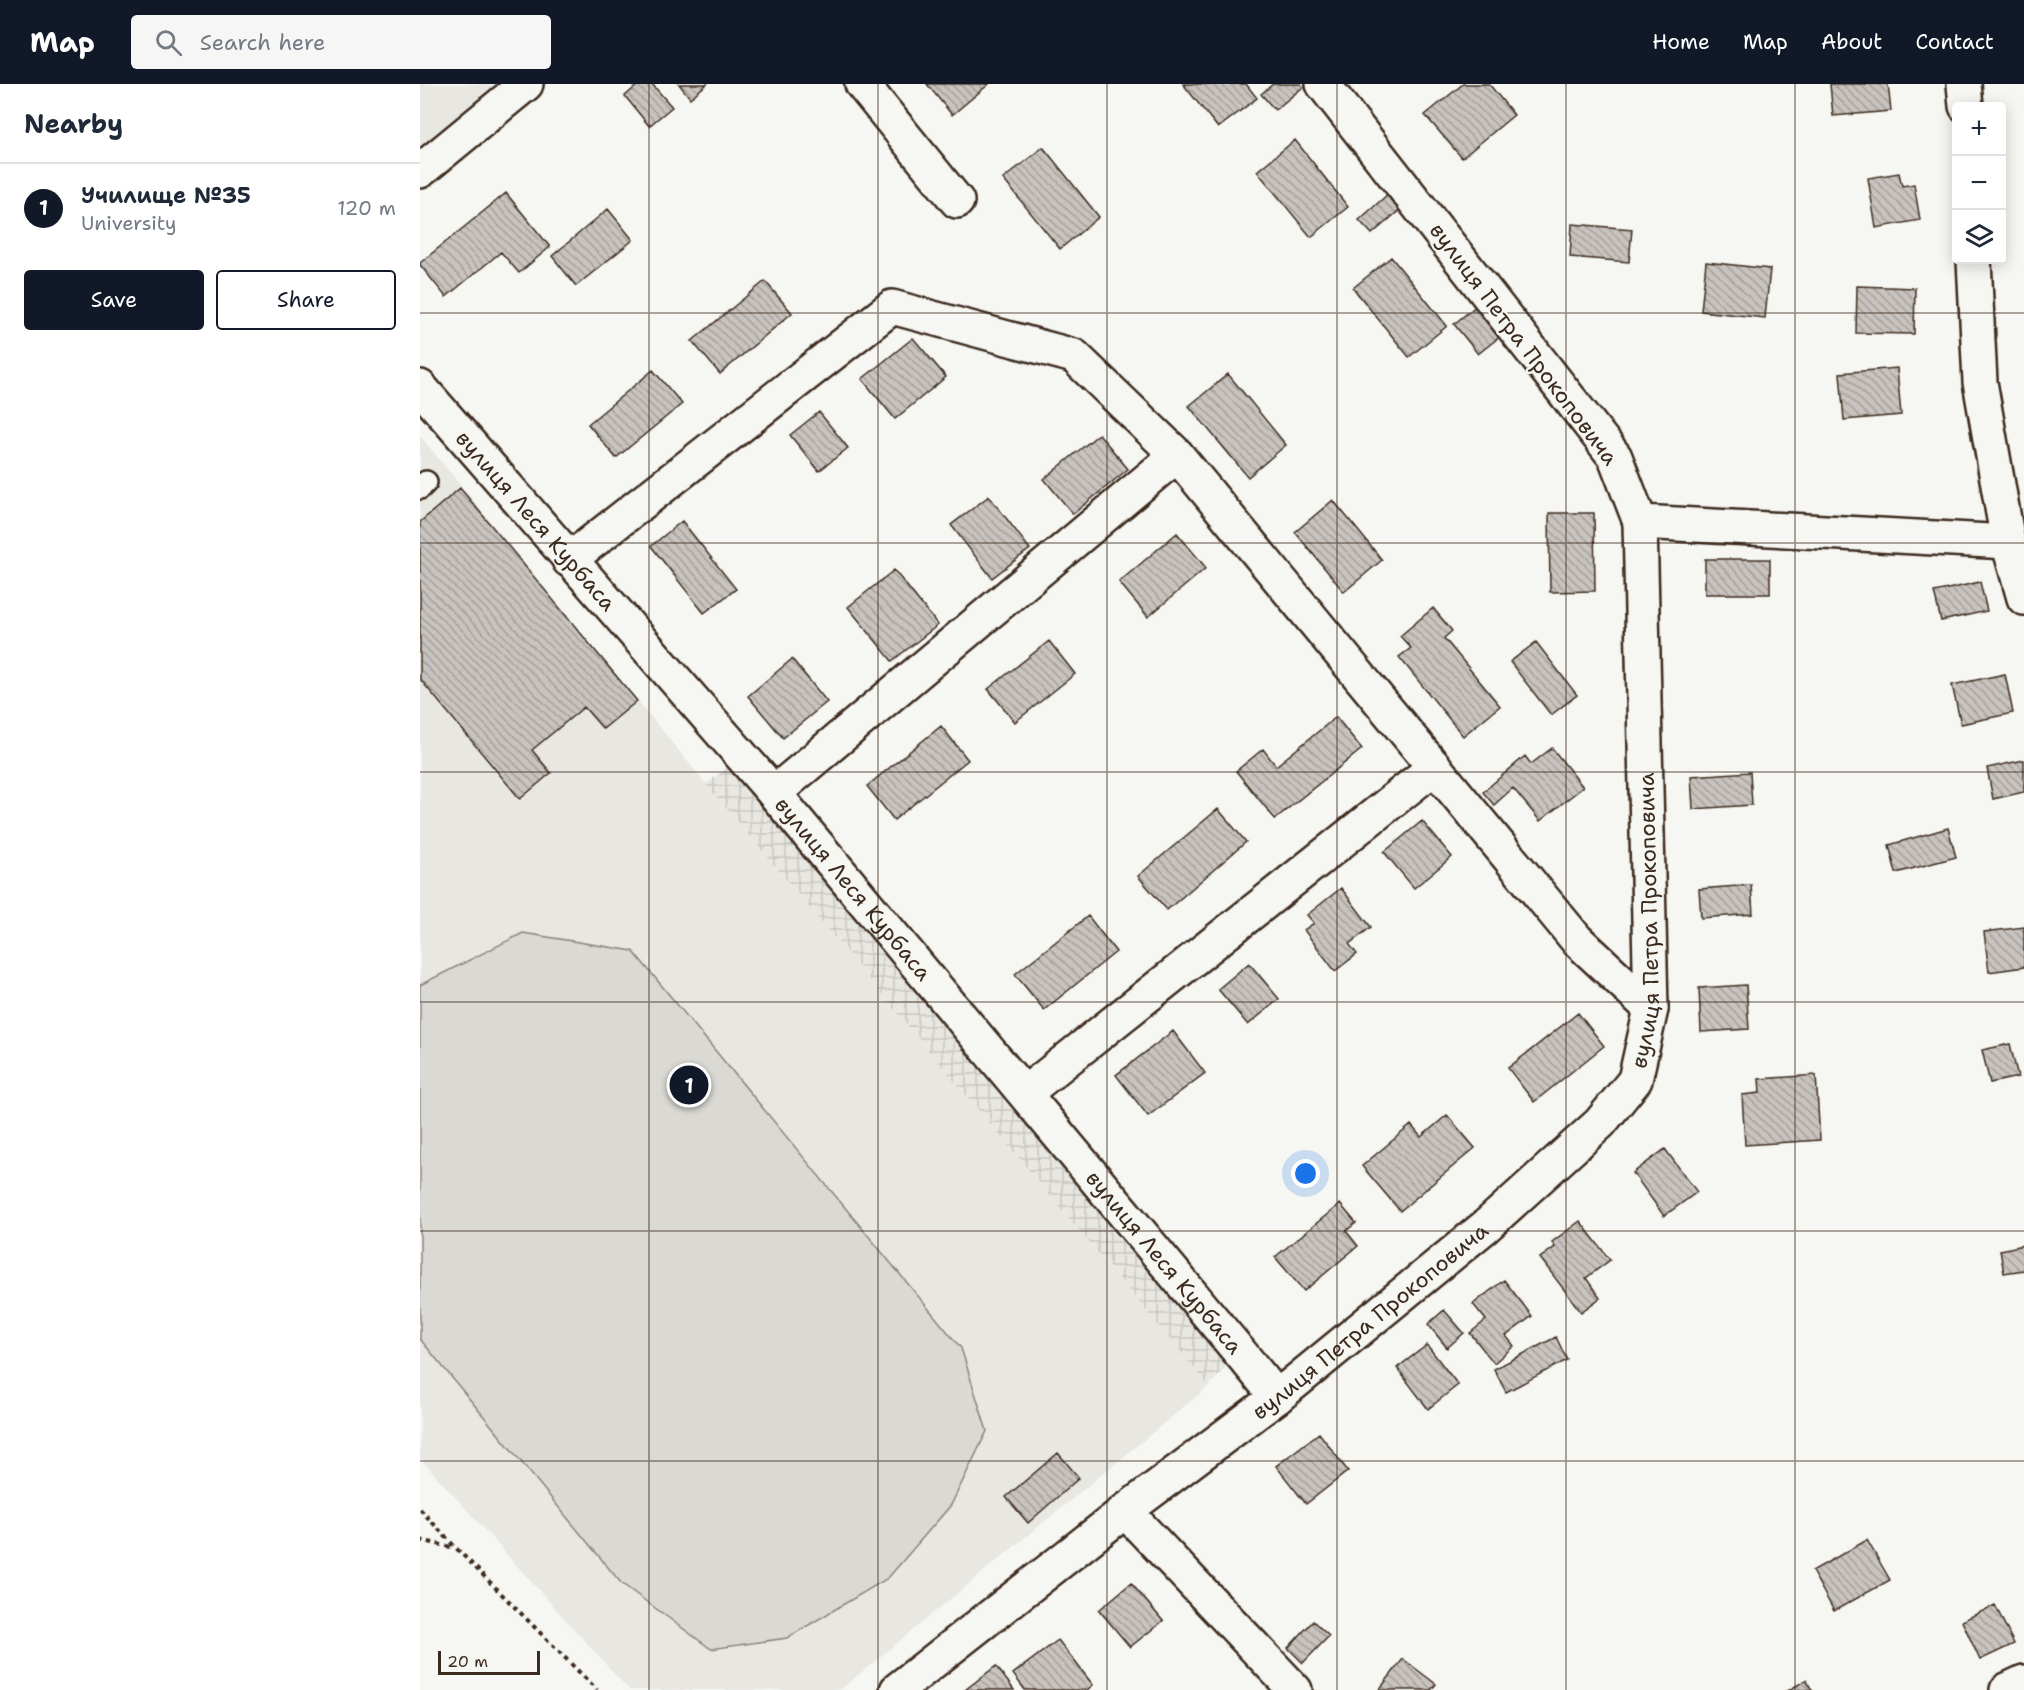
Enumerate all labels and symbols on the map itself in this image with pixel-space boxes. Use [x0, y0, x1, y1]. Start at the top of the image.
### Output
street label: вулиця Петра Прокоповича [1423, 217, 1625, 471]
street label: вулиця Леся Курбаса [450, 424, 623, 617]
street label: вулиця Петра Прокоповича [1624, 772, 1666, 1071]
street label: вулиця Леся Курбаса [769, 791, 939, 987]
pin: 1 [670, 1062, 708, 1108]
your location [1291, 1159, 1320, 1188]
street label: вулиця Леся Курбаса [1080, 1164, 1250, 1360]
street label: вулиця Петра Прокоповича [1246, 1215, 1494, 1426]
scale bar [438, 1648, 540, 1676]

